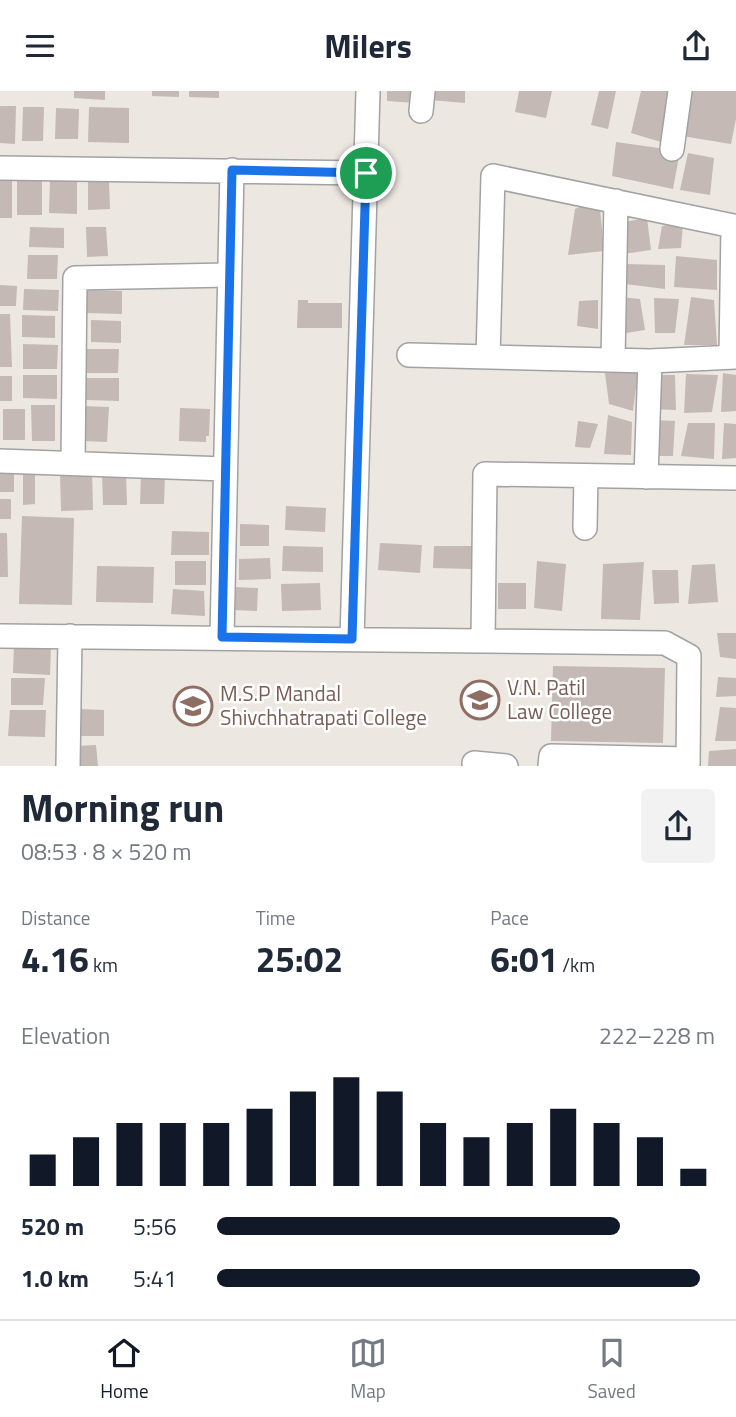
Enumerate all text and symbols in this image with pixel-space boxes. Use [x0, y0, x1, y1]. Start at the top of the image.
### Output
text: Milers [324, 22, 412, 70]
icon: menu [21, 27, 59, 65]
icon: share [677, 27, 715, 65]
pin [336, 143, 396, 203]
icon: arrive [347, 154, 385, 192]
place label: V.N. Patil Law College [507, 671, 612, 727]
place label: M.S.P Mandal Shivchhatrapati College [220, 677, 427, 733]
school or university icon: V.N. Patil Law College [459, 679, 501, 721]
school or university icon: M.S.P Mandal Shivchhatrapati College [172, 685, 214, 727]
text: Morning run [21, 779, 224, 837]
button: share [641, 789, 715, 863]
text: 08:53 · 8 × 520 m [21, 834, 191, 869]
text: Distance [21, 903, 90, 932]
text: Time [256, 903, 295, 932]
text: Pace [490, 903, 529, 932]
text: 4.16 [21, 932, 89, 986]
text: 25:02 [256, 932, 343, 986]
text: 6:01 [490, 932, 558, 986]
text: km [89, 950, 118, 979]
text: /km [558, 950, 595, 979]
text: Elevation [21, 1018, 110, 1053]
text: 222–228 m [599, 1018, 715, 1053]
text: 520 m [21, 1209, 84, 1244]
text: 5:56 [133, 1209, 177, 1244]
text: 1.0 km [21, 1261, 89, 1296]
text: 5:41 [133, 1261, 177, 1296]
tab: Home [100, 1334, 148, 1405]
tab: Map [349, 1334, 387, 1405]
tab: Saved [587, 1334, 636, 1405]

